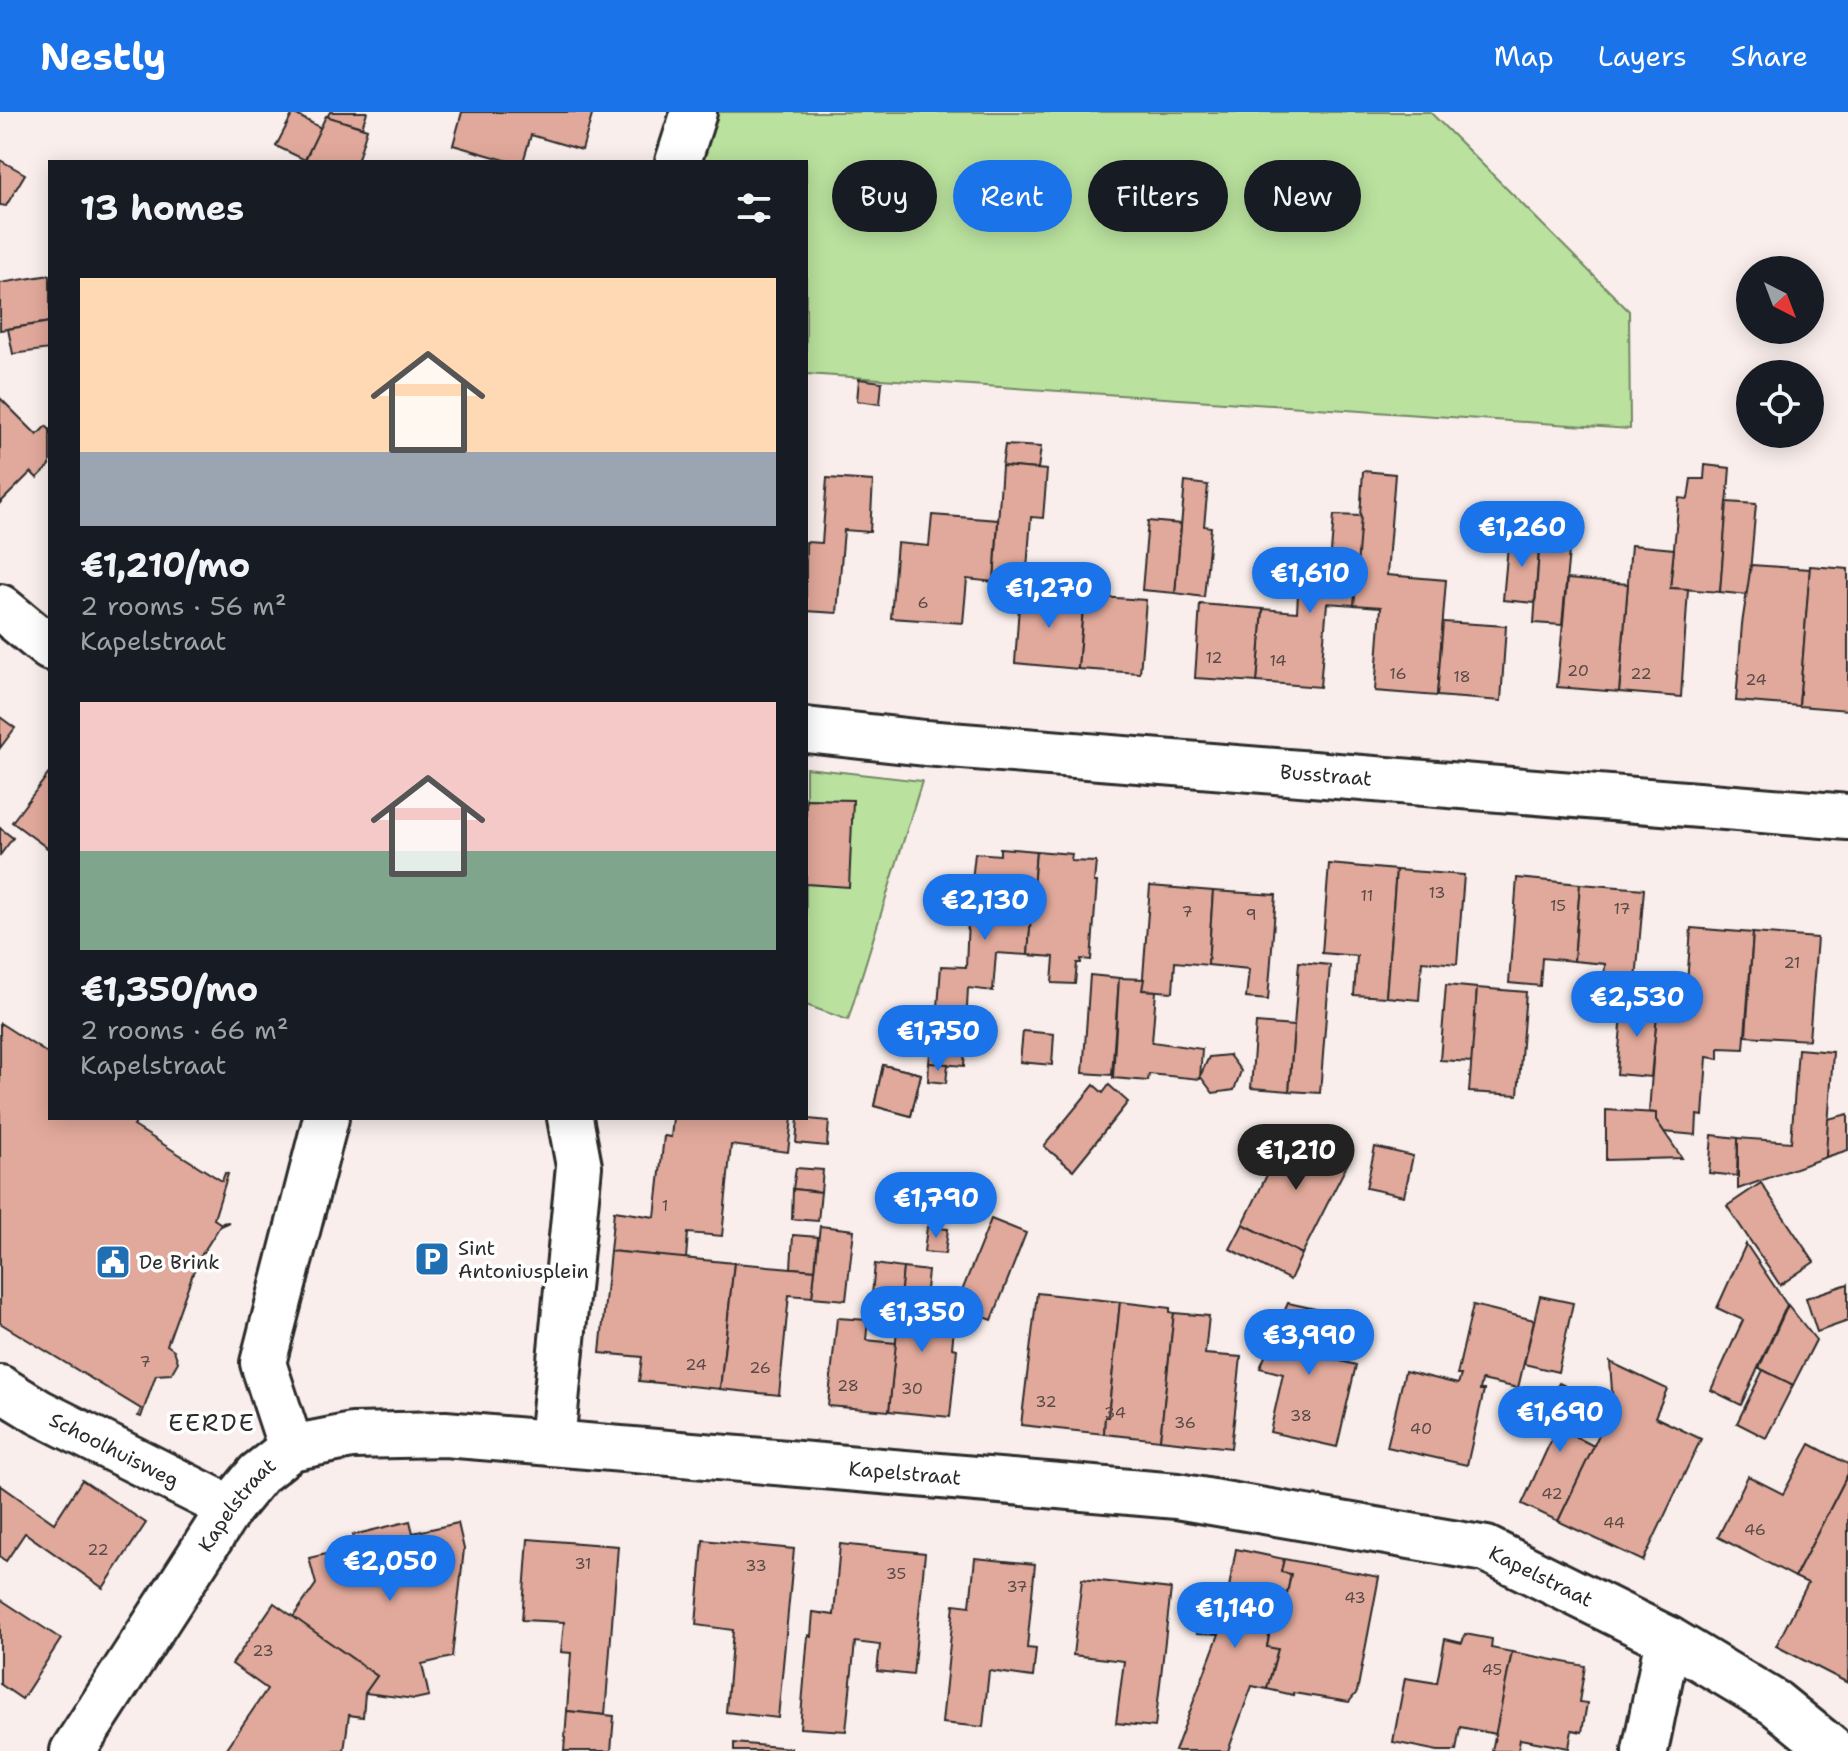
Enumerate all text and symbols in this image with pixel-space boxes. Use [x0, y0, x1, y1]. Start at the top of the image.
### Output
text: Nestly [40, 31, 166, 82]
text: Map [1494, 37, 1554, 75]
text: Layers [1598, 37, 1687, 75]
text: Share [1731, 37, 1808, 75]
chip: Buy [832, 160, 937, 232]
chip: Rent [953, 160, 1072, 232]
chip: Filters [1088, 160, 1228, 232]
chip: New [1244, 160, 1361, 232]
text: 13 homes [80, 185, 244, 231]
icon: filters [732, 186, 776, 230]
north arrow [1736, 256, 1824, 344]
map controls [1736, 256, 1824, 448]
icon: home [356, 330, 500, 474]
button: locate [1736, 360, 1824, 448]
pin: €1,260 [1457, 501, 1587, 569]
text: €1,260 [1478, 509, 1566, 544]
text: €1,210/mo [80, 542, 250, 588]
pin: €1,610 [1245, 547, 1375, 615]
text: €1,610 [1270, 555, 1350, 590]
pin: €1,270 [984, 562, 1114, 630]
text: €1,270 [1005, 570, 1093, 605]
text: 2 rooms · 56 m² [80, 588, 287, 623]
house number: 6 [917, 592, 929, 613]
text: Kapelstraat [80, 623, 227, 658]
house number: 12 [1205, 647, 1223, 668]
house number: 14 [1269, 650, 1287, 671]
house number: 20 [1567, 660, 1589, 681]
house number: 16 [1389, 663, 1407, 684]
house number: 22 [1630, 663, 1652, 684]
house number: 18 [1453, 666, 1471, 687]
house number: 24 [1745, 669, 1767, 690]
icon: home [356, 754, 500, 898]
street label: Busstraat [1279, 759, 1373, 792]
pin: €2,130 [920, 874, 1050, 942]
text: €2,130 [941, 882, 1029, 917]
house number: 13 [1428, 882, 1446, 903]
house number: 11 [1361, 885, 1373, 906]
house number: 15 [1550, 895, 1566, 916]
house number: 17 [1613, 898, 1631, 919]
house number: 7 [1181, 901, 1193, 922]
house number: 9 [1245, 904, 1257, 925]
house number: 21 [1783, 952, 1801, 973]
text: €1,350/mo [80, 966, 258, 1012]
pin: €2,530 [1572, 971, 1702, 1039]
text: €2,530 [1589, 979, 1685, 1014]
pin: €1,750 [873, 1005, 1003, 1073]
text: 2 rooms · 66 m² [80, 1012, 289, 1047]
text: €1,750 [896, 1013, 980, 1048]
text: Kapelstraat [80, 1047, 227, 1082]
pin: €1,210 [1231, 1124, 1361, 1192]
text: €1,210 [1256, 1132, 1336, 1167]
pin: €1,790 [871, 1172, 1001, 1240]
text: €1,790 [893, 1180, 979, 1215]
house number: 1 [662, 1195, 668, 1216]
place label: Sint Antoniusplein [458, 1235, 589, 1284]
parking icon: Sint Antoniusplein [413, 1240, 451, 1278]
public building icon: De Brink [94, 1243, 132, 1281]
place label: De Brink [139, 1249, 220, 1275]
pin: €1,350 [857, 1286, 987, 1354]
text: €1,350 [878, 1294, 966, 1329]
pin: €3,990 [1244, 1309, 1374, 1377]
text: €3,990 [1262, 1317, 1356, 1352]
house number: 7 [139, 1351, 151, 1372]
house number: 24 [685, 1354, 707, 1375]
house number: 26 [749, 1357, 771, 1378]
house number: 28 [837, 1375, 859, 1396]
house number: 30 [901, 1378, 923, 1399]
pin: €1,690 [1495, 1386, 1625, 1454]
house number: 32 [1035, 1391, 1057, 1412]
text: €1,690 [1516, 1394, 1604, 1429]
house number: 34 [1104, 1402, 1126, 1423]
house number: 38 [1290, 1405, 1312, 1426]
street label: Schoolhuisweg [45, 1406, 183, 1493]
district label: EERDE [168, 1407, 256, 1439]
house number: 36 [1174, 1412, 1196, 1433]
house number: 40 [1410, 1418, 1432, 1439]
street label: Kapelstraat [192, 1452, 281, 1557]
street label: Kapelstraat [847, 1455, 962, 1491]
house number: 42 [1541, 1483, 1563, 1504]
house number: 44 [1603, 1512, 1625, 1533]
house number: 46 [1744, 1519, 1766, 1540]
pin: €2,050 [325, 1535, 455, 1603]
house number: 22 [87, 1539, 109, 1560]
street label: Kapelstraat [1485, 1540, 1597, 1613]
text: €2,050 [342, 1543, 438, 1578]
house number: 31 [574, 1553, 592, 1574]
house number: 33 [745, 1555, 767, 1576]
house number: 35 [886, 1563, 906, 1584]
house number: 37 [1006, 1576, 1028, 1597]
pin: €1,140 [1170, 1582, 1300, 1650]
house number: 43 [1344, 1587, 1366, 1608]
text: €1,140 [1195, 1590, 1275, 1625]
house number: 23 [252, 1640, 274, 1661]
house number: 45 [1482, 1659, 1502, 1680]

